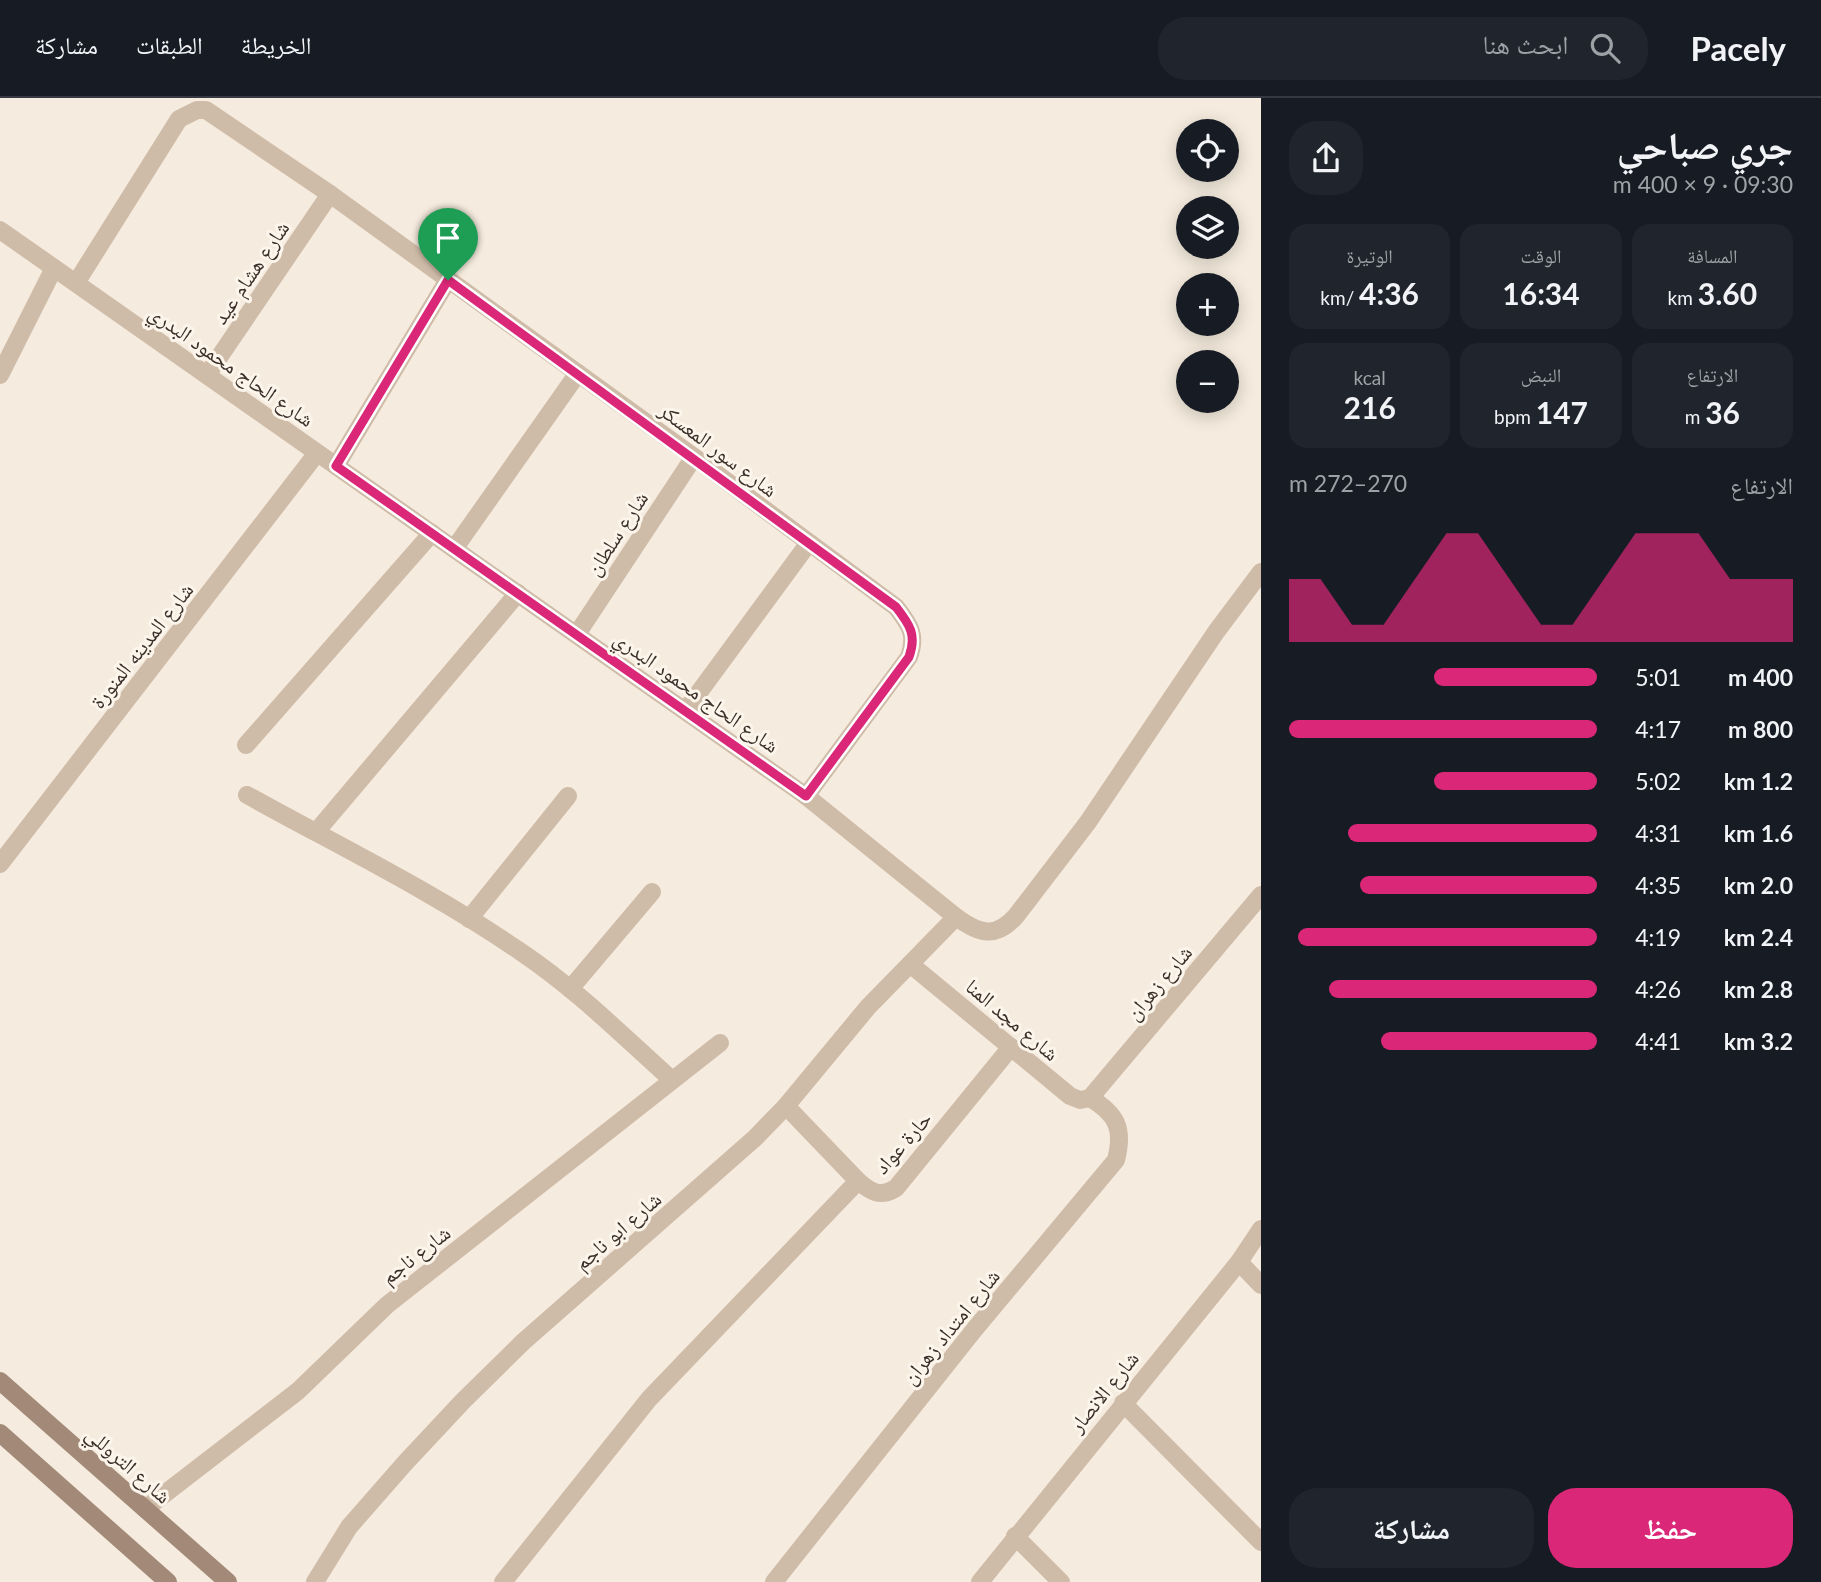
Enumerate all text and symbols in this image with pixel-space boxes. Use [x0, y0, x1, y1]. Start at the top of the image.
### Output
search box [1158, 17, 1648, 80]
text: ابحث هنا [1483, 28, 1568, 60]
text: Pacely [1690, 28, 1786, 68]
icon: search [1586, 29, 1624, 67]
text: مشاركة [35, 30, 98, 59]
text: الطبقات [136, 30, 203, 59]
text: الخريطة [241, 30, 311, 59]
map controls [1176, 119, 1239, 413]
button: locate [1176, 119, 1239, 182]
button: share [1289, 121, 1363, 195]
text: جري صباحي [1617, 121, 1793, 167]
text: 09:30 · 9 × 400 m [1613, 170, 1793, 198]
button: layers [1176, 196, 1239, 259]
pin [418, 208, 478, 280]
street label: شارع هشام عيد [206, 216, 296, 330]
icon: arrive [429, 219, 467, 257]
text: الوتيرة [1347, 244, 1393, 267]
text: الوقت [1521, 244, 1561, 267]
text: المسافة [1687, 244, 1738, 267]
button: + [1176, 273, 1239, 336]
text: 4:36 [1359, 275, 1419, 311]
text: 16:34 [1502, 275, 1580, 311]
text: 3.60 [1698, 275, 1757, 311]
text: /km [1320, 286, 1359, 309]
text: km [1668, 286, 1698, 309]
street label: شارع الحاج محمود البدري [142, 299, 319, 436]
button: − [1176, 350, 1239, 413]
text: النبض [1521, 363, 1561, 386]
text: الارتفاع [1686, 363, 1738, 386]
text: kcal [1354, 366, 1386, 389]
text: 216 [1344, 389, 1396, 425]
text: 147 [1536, 394, 1588, 430]
text: 36 [1705, 394, 1740, 430]
street label: شارع سور المعسكر [653, 396, 783, 503]
text: bpm [1494, 405, 1536, 428]
text: m [1685, 405, 1705, 428]
text: 270–272 m [1289, 469, 1407, 497]
text: الارتفاع [1730, 471, 1793, 499]
street label: شارع سلطان [580, 486, 654, 581]
street label: شارع المدينه المنورة [84, 577, 199, 714]
street label: شارع الحاج محمود البدري [607, 625, 784, 762]
text: 5:01 [1635, 663, 1681, 691]
text: 400 m [1728, 663, 1793, 691]
text: 4:17 [1635, 715, 1681, 743]
text: 800 m [1728, 715, 1793, 743]
text: 5:02 [1635, 767, 1681, 795]
text: 1.2 km [1724, 767, 1793, 795]
text: 4:31 [1635, 819, 1681, 847]
text: 1.6 km [1724, 819, 1793, 847]
text: 4:35 [1635, 871, 1681, 899]
text: 2.0 km [1724, 871, 1793, 899]
text: 4:19 [1635, 923, 1681, 951]
text: 2.4 km [1724, 923, 1793, 951]
street label: شارع زهران [1120, 940, 1198, 1026]
street label: شارع مجد المنا [960, 973, 1065, 1067]
text: 4:26 [1635, 975, 1681, 1003]
text: 2.8 km [1724, 975, 1793, 1003]
text: 4:41 [1635, 1027, 1681, 1055]
text: 3.2 km [1724, 1027, 1793, 1055]
street label: حارة عواد [868, 1106, 936, 1178]
street label: شارع ابو ناجم [568, 1186, 667, 1277]
street label: شارع ناجم [375, 1219, 456, 1291]
street label: شارع امتداد زهران [896, 1263, 1006, 1390]
street label: شارع الانصار [1062, 1346, 1145, 1438]
street label: شارع التروللي [78, 1420, 177, 1512]
button: مشاركة [1289, 1488, 1534, 1568]
button: حفظ [1548, 1488, 1793, 1568]

